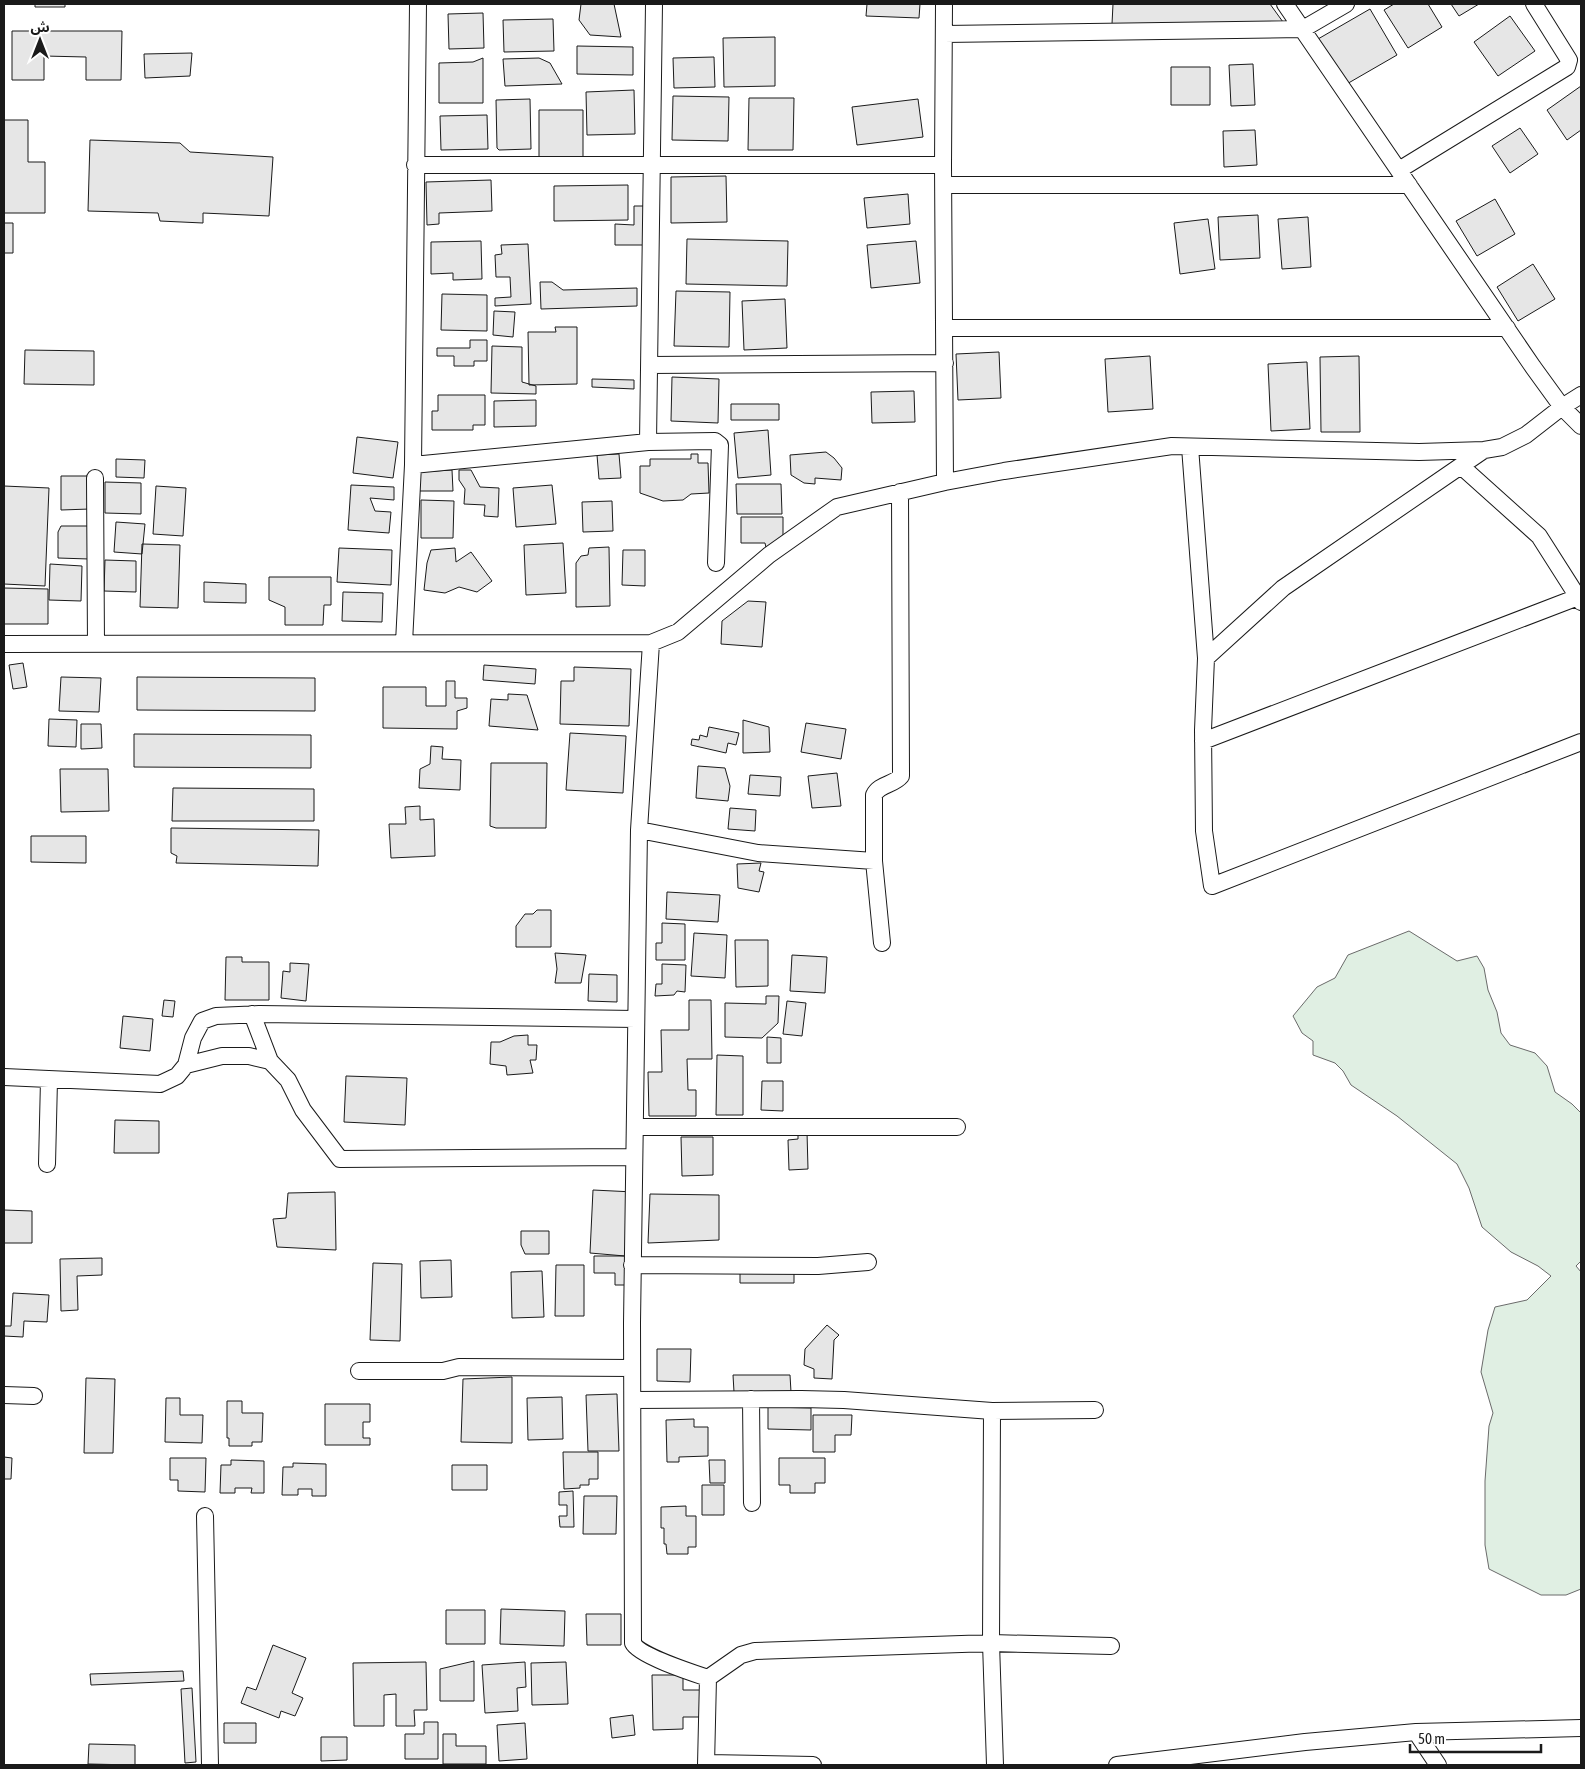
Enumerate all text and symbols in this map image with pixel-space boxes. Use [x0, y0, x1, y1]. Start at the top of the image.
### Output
north arrow [15, 15, 65, 65]
text: ش [30, 19, 50, 35]
scale bar [1410, 1722, 1541, 1754]
text: 50 m [1418, 1730, 1445, 1747]

